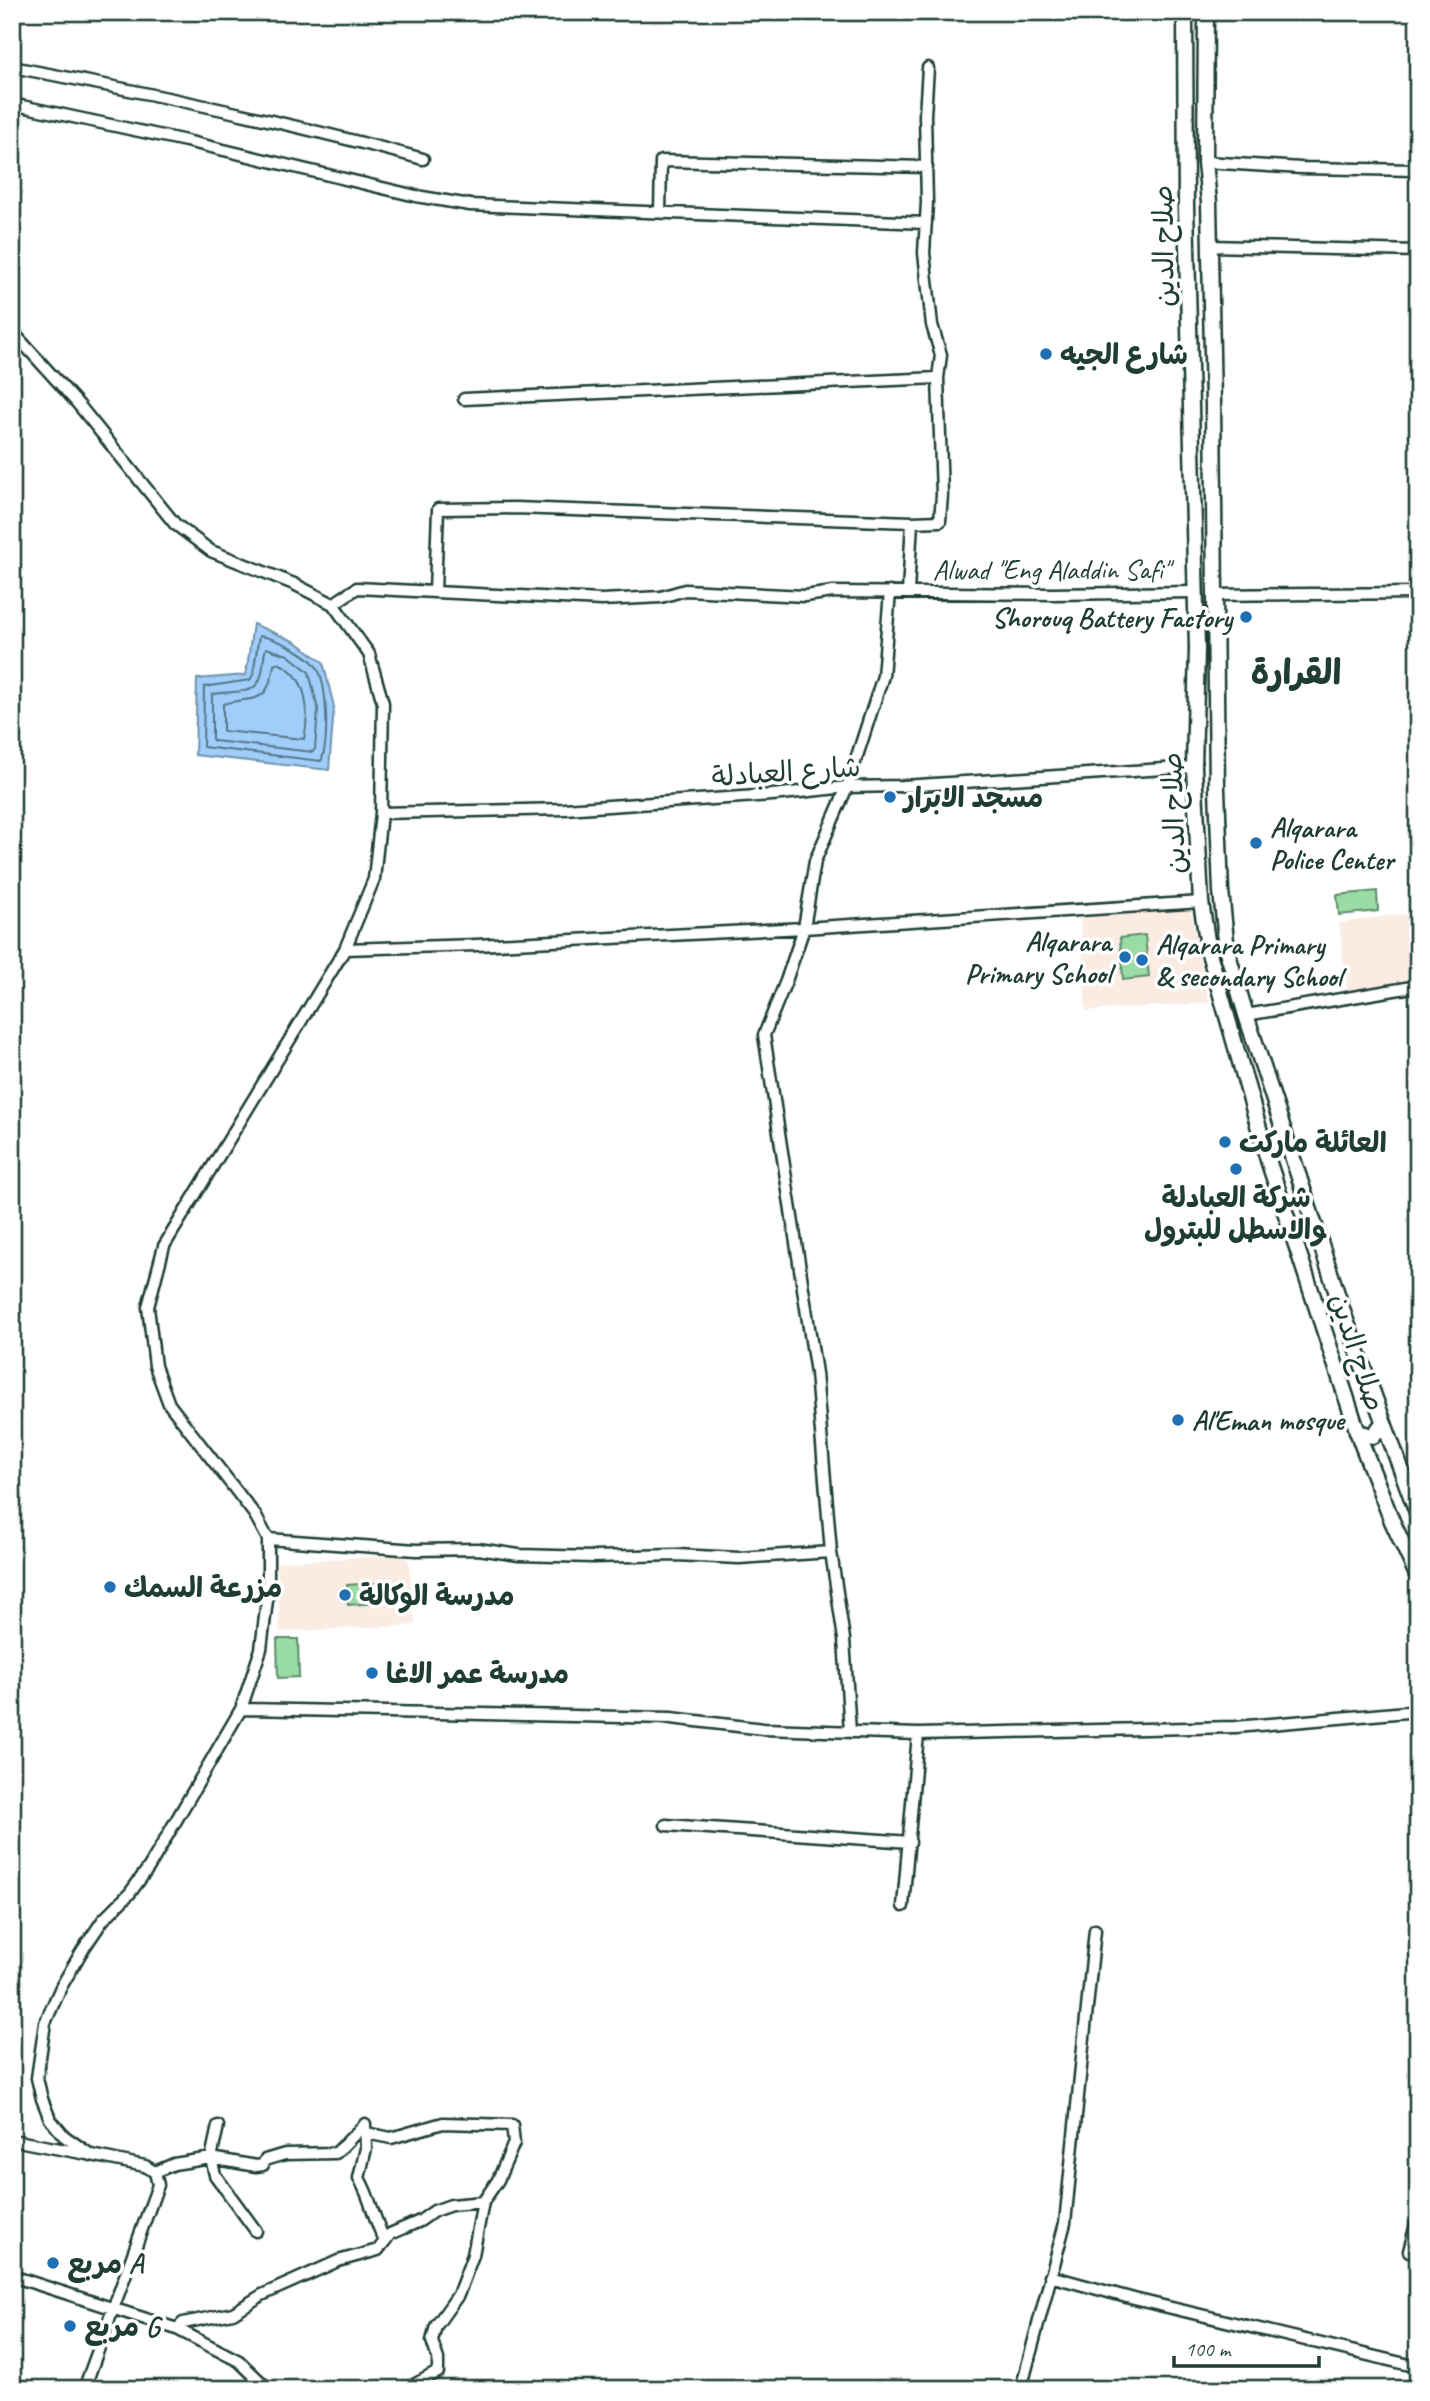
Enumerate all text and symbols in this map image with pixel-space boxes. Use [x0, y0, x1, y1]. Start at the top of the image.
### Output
street label: صلاح الدين [1145, 185, 1183, 307]
place label: شارع الجيه [1060, 337, 1188, 374]
marker: شارع الجيه [1038, 346, 1054, 362]
street label: Alwad "Eng Aladdin Safi" [933, 552, 1174, 587]
place label: Shorouq Battery Factory [992, 600, 1234, 636]
marker: Shorouq Battery Factory [1238, 609, 1254, 625]
district label: القرارة [1250, 650, 1342, 695]
street label: شارع العبادلة [710, 749, 862, 796]
street label: صلاح الدين [1154, 751, 1194, 874]
place label: مسجد الابرار [901, 780, 1043, 815]
marker: مسجد الابرار [882, 789, 898, 805]
place label: Alqarara Police Center [1270, 810, 1396, 877]
marker: Alqarara Police Center [1248, 835, 1264, 851]
place label: Alqarara Primary School [965, 924, 1117, 991]
place label: Alqarara Primary & secondary School [1156, 927, 1347, 994]
marker: Alqarara Primary School [1117, 949, 1133, 965]
marker: Alqarara Primary & secondary School [1134, 952, 1150, 968]
place label: العائلة ماركت [1239, 1125, 1387, 1160]
marker: العائلة ماركت [1217, 1134, 1233, 1150]
marker: شركة العبادلة والاسطل للبترول [1228, 1161, 1244, 1177]
place label: شركة العبادلة والاسطل للبترول [1144, 1180, 1328, 1247]
street label: صلاح الدين [1321, 1289, 1393, 1416]
place label: Al'Eman mosque [1192, 1403, 1346, 1438]
marker: Al'Eman mosque [1170, 1412, 1186, 1428]
place label: مزرعة السمك [124, 1570, 282, 1605]
place label: مدرسة الوكالة [359, 1578, 515, 1614]
marker: مزرعة السمك [102, 1579, 118, 1595]
marker: مدرسة الوكالة [337, 1587, 353, 1603]
place label: مدرسة عمر الاغا [386, 1656, 569, 1691]
marker: مدرسة عمر الاغا [364, 1665, 380, 1681]
place label: مربع A [67, 2246, 145, 2284]
marker: مربع A [45, 2255, 61, 2271]
place label: مربع G [84, 2309, 164, 2347]
marker: مربع G [62, 2318, 78, 2334]
scale bar [1174, 2324, 1320, 2368]
text: 100 m [1185, 2336, 1232, 2362]

